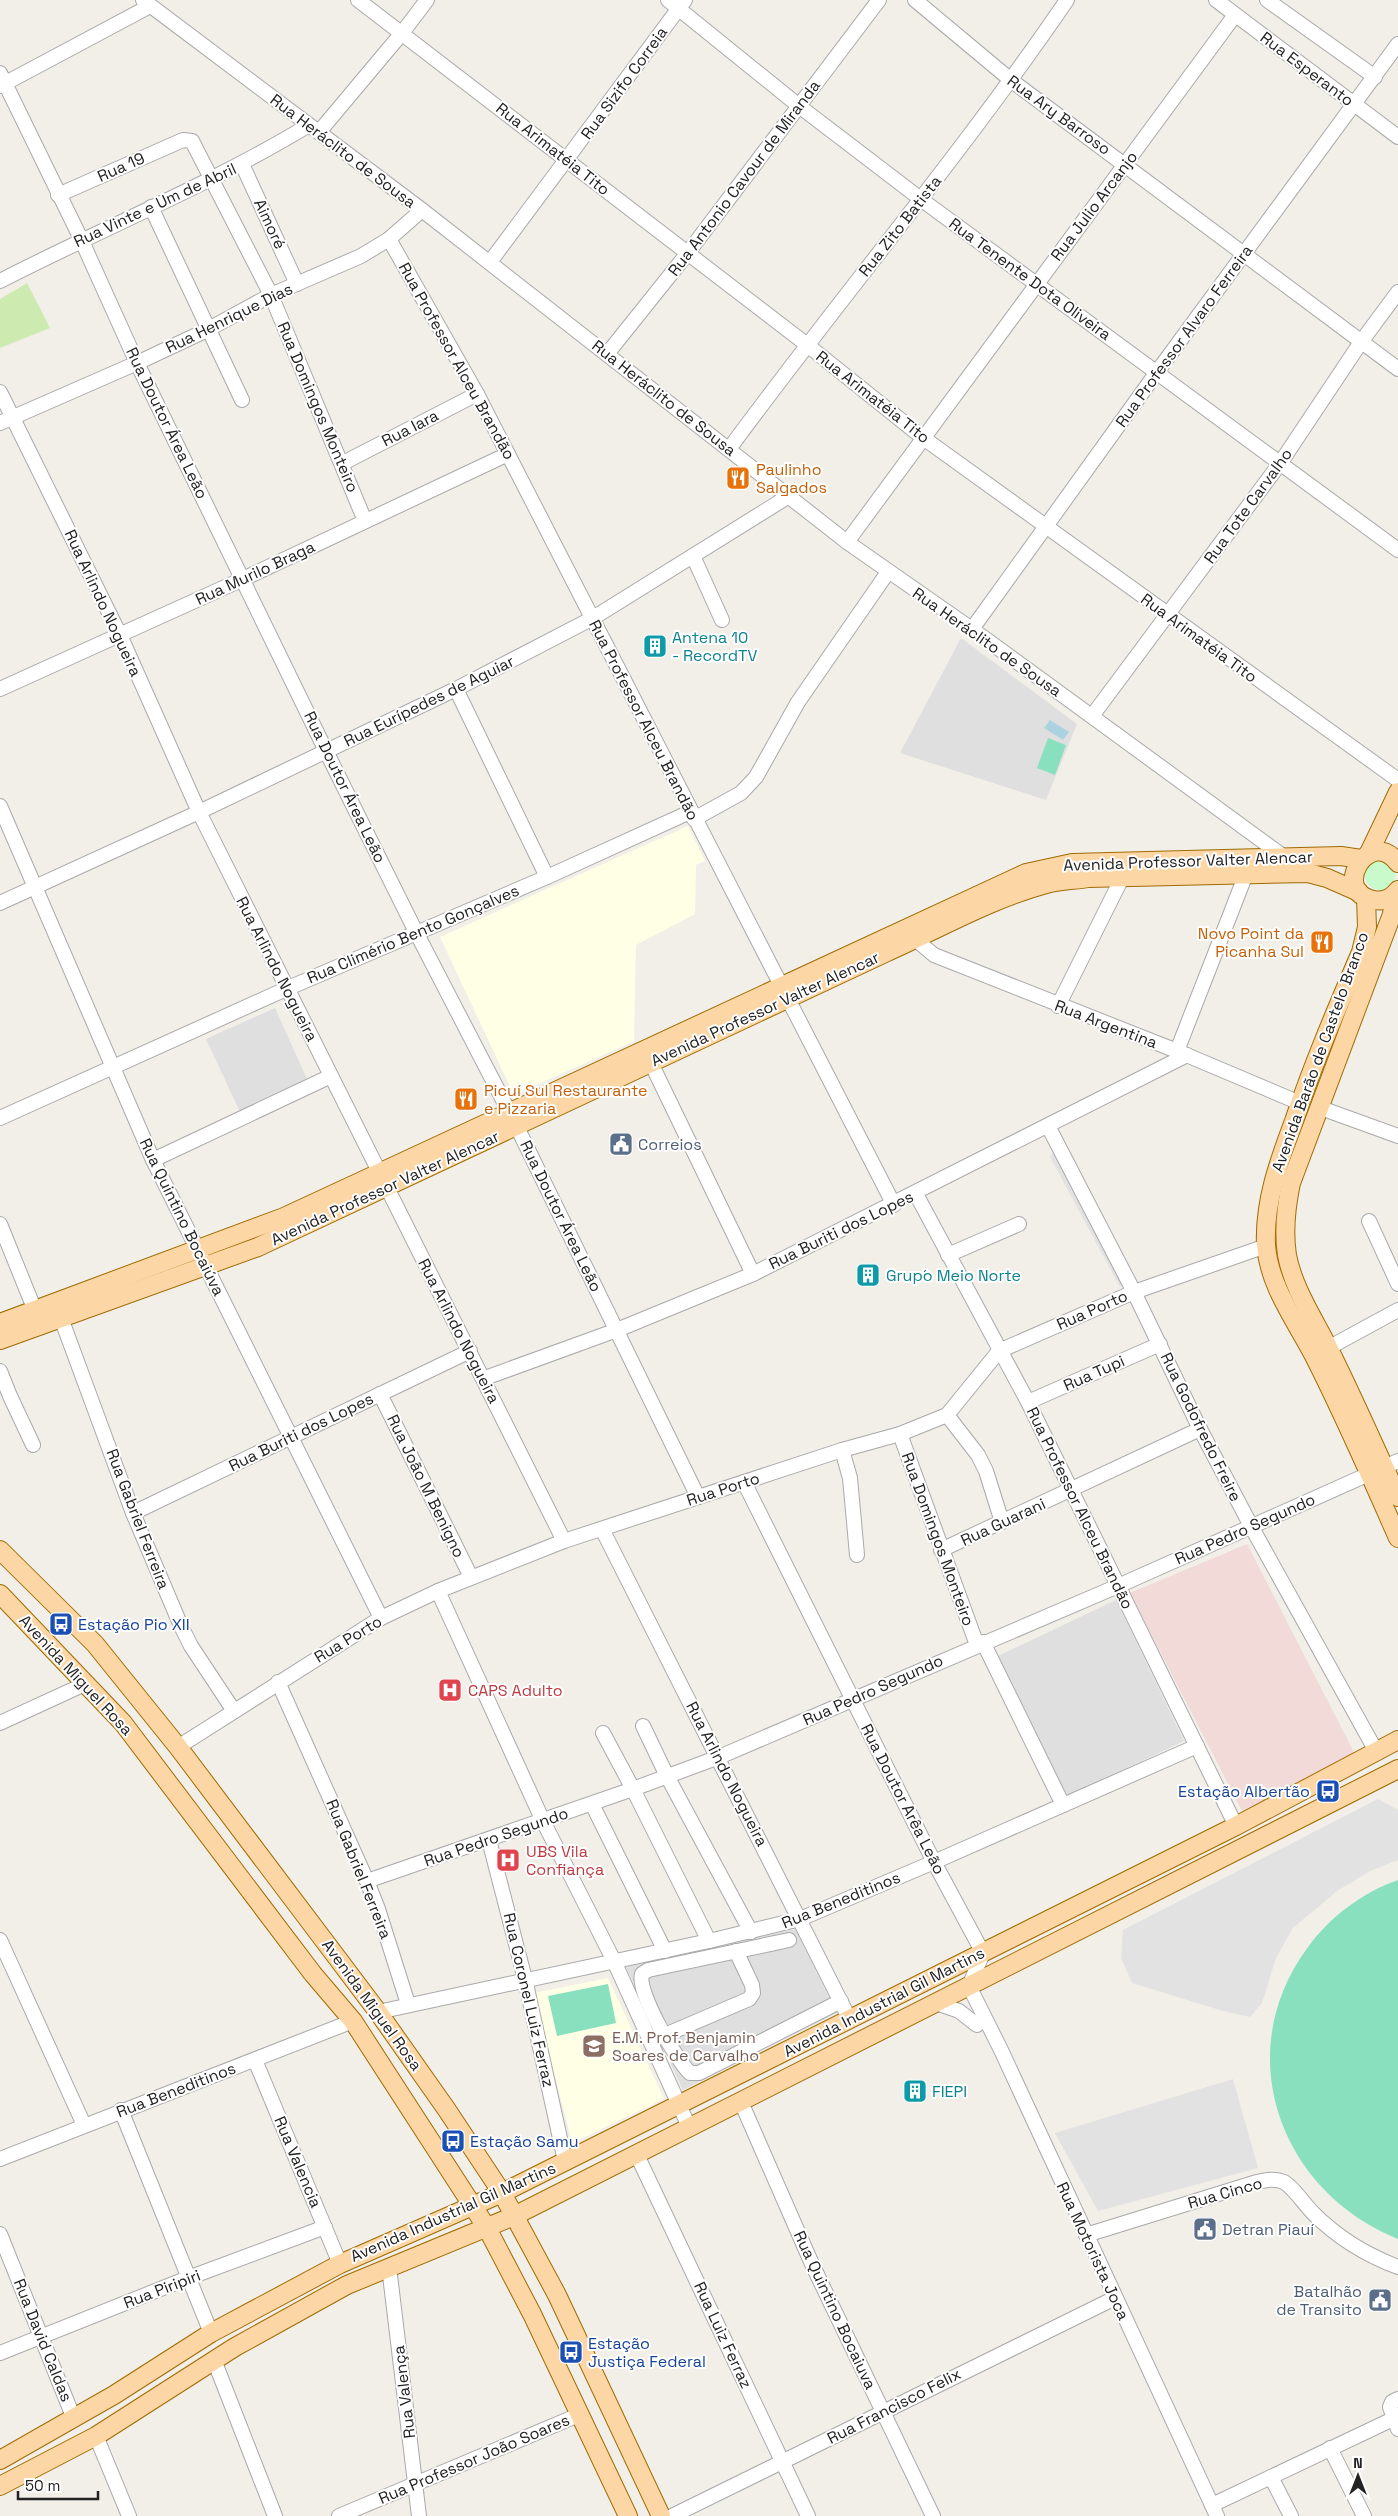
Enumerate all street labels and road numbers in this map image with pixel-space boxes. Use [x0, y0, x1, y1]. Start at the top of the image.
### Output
street label: Rua Sizifo Correia [576, 22, 672, 144]
street label: Rua Esperanto [1256, 27, 1358, 111]
street label: Rua Ary Barroso [1003, 70, 1115, 160]
street label: Rua Antonio Cavour de Miranda [663, 76, 825, 280]
street label: Rua Heráclito de Sousa [266, 89, 420, 213]
street label: Rua Arimatéia Tito [492, 98, 614, 200]
street label: Rua 19 [94, 147, 148, 187]
street label: Rua Julio Arcanjo [1046, 147, 1142, 265]
street label: Rua Vinte e Um de Abril [70, 158, 240, 252]
street label: Rua Zito Batista [854, 171, 946, 281]
street label: Aimoré [249, 196, 291, 252]
street label: Rua Tenente Dota Oliveira [945, 213, 1115, 345]
street label: Rua Professor Alvaro Ferreira [1111, 241, 1257, 431]
street label: Rua Professor Alceu Brandão [394, 259, 520, 463]
street label: Rua Henrique Dias [162, 278, 296, 358]
street label: Rua Domingos Monteiro [273, 319, 363, 495]
street label: Rua Heráclito de Sousa [588, 335, 740, 461]
street label: Rua Doutor Área Leão [121, 344, 213, 502]
street label: Rua Arimatéia Tito [812, 346, 934, 448]
street label: Rua Iara [378, 405, 442, 451]
street label: Rua Tote Carvalho [1199, 444, 1297, 568]
street label: Rua Arlindo Nogueira [60, 526, 146, 680]
street label: Rua Murilo Braga [192, 536, 318, 610]
street label: Rua Heráclito de Sousa [908, 583, 1066, 701]
street label: Rua Arimatéia Tito [1137, 589, 1261, 687]
street label: Rua Professor Alceu Brandão [584, 616, 704, 824]
street label: Rua Eurípedes de Aguiar [340, 651, 518, 751]
street label: Rua Doutor Área Leão [299, 708, 391, 866]
street label: Avenida Professor Valter Alencar [1063, 846, 1313, 876]
street label: Rua Climério Bento Gonçalves [304, 880, 522, 988]
street label: Rua Arlindo Nogueira [231, 893, 323, 1045]
street label: Avenida Barão de Castelo Branco [1267, 929, 1373, 1175]
street label: Avenida Professor Valter Alencar [647, 947, 883, 1071]
street label: Rua Argentina [1052, 995, 1160, 1053]
street label: Avenida Professor Valter Alencar [267, 1126, 503, 1250]
street label: Rua Quintino Bocaiúva [135, 1135, 229, 1299]
street label: Rua Doutor Área Leão [515, 1137, 607, 1295]
street label: Rua Buriti dos Lopes [765, 1186, 917, 1274]
street label: Rua Arlindo Nogueira [413, 1255, 505, 1407]
street label: Rua Porto [1053, 1285, 1131, 1335]
street label: Rua Godofredo Freire [1156, 1349, 1246, 1505]
street label: Rua Tupi [1060, 1350, 1128, 1396]
street label: Rua Buriti dos Lopes [225, 1388, 377, 1476]
street label: Rua Professor Alceu Brandão [1022, 1403, 1138, 1613]
street label: Rua João M Benigno [382, 1411, 470, 1561]
street label: Rua Gabriel Ferreira [102, 1446, 174, 1592]
street label: Rua Domingos Monteiro [897, 1449, 979, 1629]
street label: Rua Porto [684, 1467, 762, 1511]
street label: Rua Pedro Segundo [1172, 1489, 1318, 1569]
street label: Rua Guarani [957, 1493, 1049, 1551]
street label: Avenida Miguel Rosa [15, 1610, 137, 1740]
street label: Rua Porto [310, 1611, 386, 1667]
street label: Rua Pedro Segundo [800, 1650, 946, 1730]
street label: Rua Arlindo Nogueira [681, 1698, 773, 1850]
street label: Rua Doutor Arêa Leão [856, 1720, 950, 1878]
street label: Rua Gabriel Ferreira [321, 1796, 397, 1942]
street label: Rua Pedro Segundo [421, 1802, 571, 1872]
street label: Rua Beneditinos [779, 1867, 903, 1933]
street label: Rua Coronel Luiz Ferraz [499, 1911, 559, 2089]
street label: Avenida Miguel Rosa [317, 1935, 427, 2075]
street label: Avenida Industrial Gil Martins [780, 1942, 988, 2062]
street label: Rua Beneditinos [113, 2058, 239, 2122]
street label: Rua Valencia [269, 2113, 327, 2211]
street label: Avenida Industrial Gil Martins [347, 2157, 559, 2267]
street label: Rua Cinco [1185, 2172, 1265, 2214]
street label: Rua Motorista Joca [1052, 2179, 1134, 2323]
street label: Rua Quintino Bocaiuva [789, 2227, 881, 2393]
street label: Rua Piripiri [120, 2265, 204, 2313]
street label: Rua David Caldas [9, 2275, 77, 2405]
street label: Rua Luiz Ferraz [689, 2278, 757, 2392]
street label: Rua Valença [388, 2344, 420, 2440]
street label: Rua Francisco Felix [824, 2363, 964, 2449]
street label: Rua Professor João Soares [375, 2409, 573, 2509]

